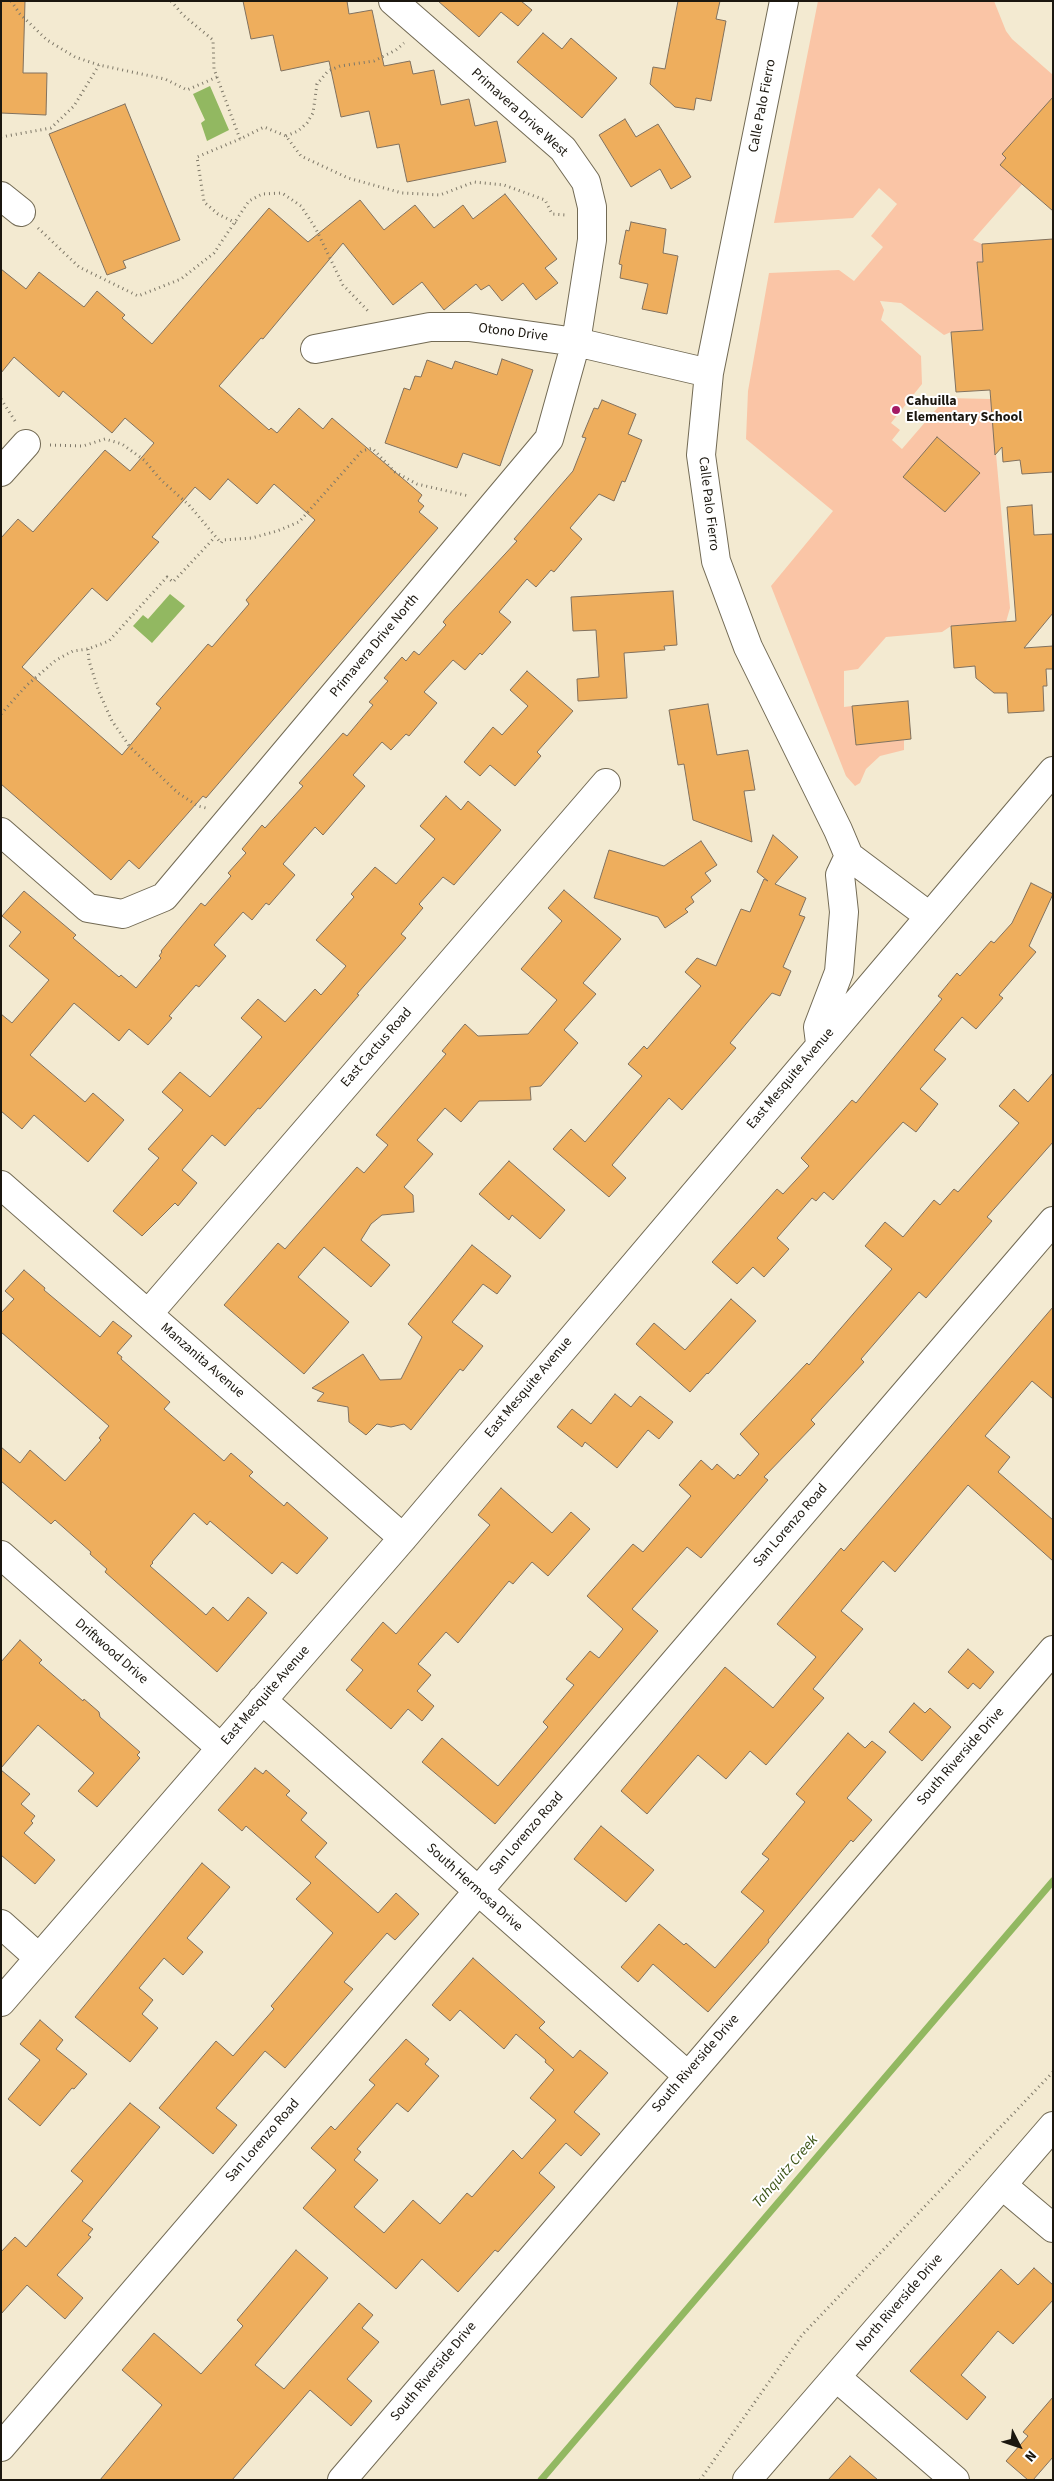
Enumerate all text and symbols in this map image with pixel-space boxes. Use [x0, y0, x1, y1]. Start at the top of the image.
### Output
street label: Calle Palo Fierro [746, 58, 780, 154]
street label: Primavera Drive West [467, 65, 571, 161]
street label: Otono Drive [477, 320, 549, 346]
place label: Cahuilla Elementary School [906, 394, 1022, 427]
marker: Cahuilla Elementary School [890, 404, 902, 416]
street label: Calle Palo Fierro [694, 456, 722, 552]
street label: Primavera Drive North [327, 591, 423, 701]
street label: East Cactus Road [338, 1005, 416, 1091]
street label: East Mesquite Avenue [744, 1025, 838, 1133]
street label: Manzanita Avenue [156, 1320, 248, 1402]
street label: East Mesquite Avenue [482, 1334, 576, 1442]
street label: San Lorenzo Road [750, 1481, 832, 1571]
street label: Driftwood Drive [71, 1616, 151, 1688]
street label: East Mesquite Avenue [218, 1643, 314, 1749]
street label: South Riverside Drive [914, 1704, 1008, 1810]
street label: San Lorenzo Road [486, 1789, 568, 1879]
street label: South Hermosa Drive [422, 1840, 526, 1936]
street label: South Riverside Drive [649, 2011, 743, 2117]
street label: San Lorenzo Road [222, 2096, 304, 2186]
water label: Tahquitz Creek [749, 2132, 823, 2212]
street label: North Riverside Drive [853, 2251, 947, 2355]
street label: South Riverside Drive [388, 2319, 480, 2425]
north arrow [994, 2421, 1044, 2471]
text: N [1020, 2446, 1041, 2466]

